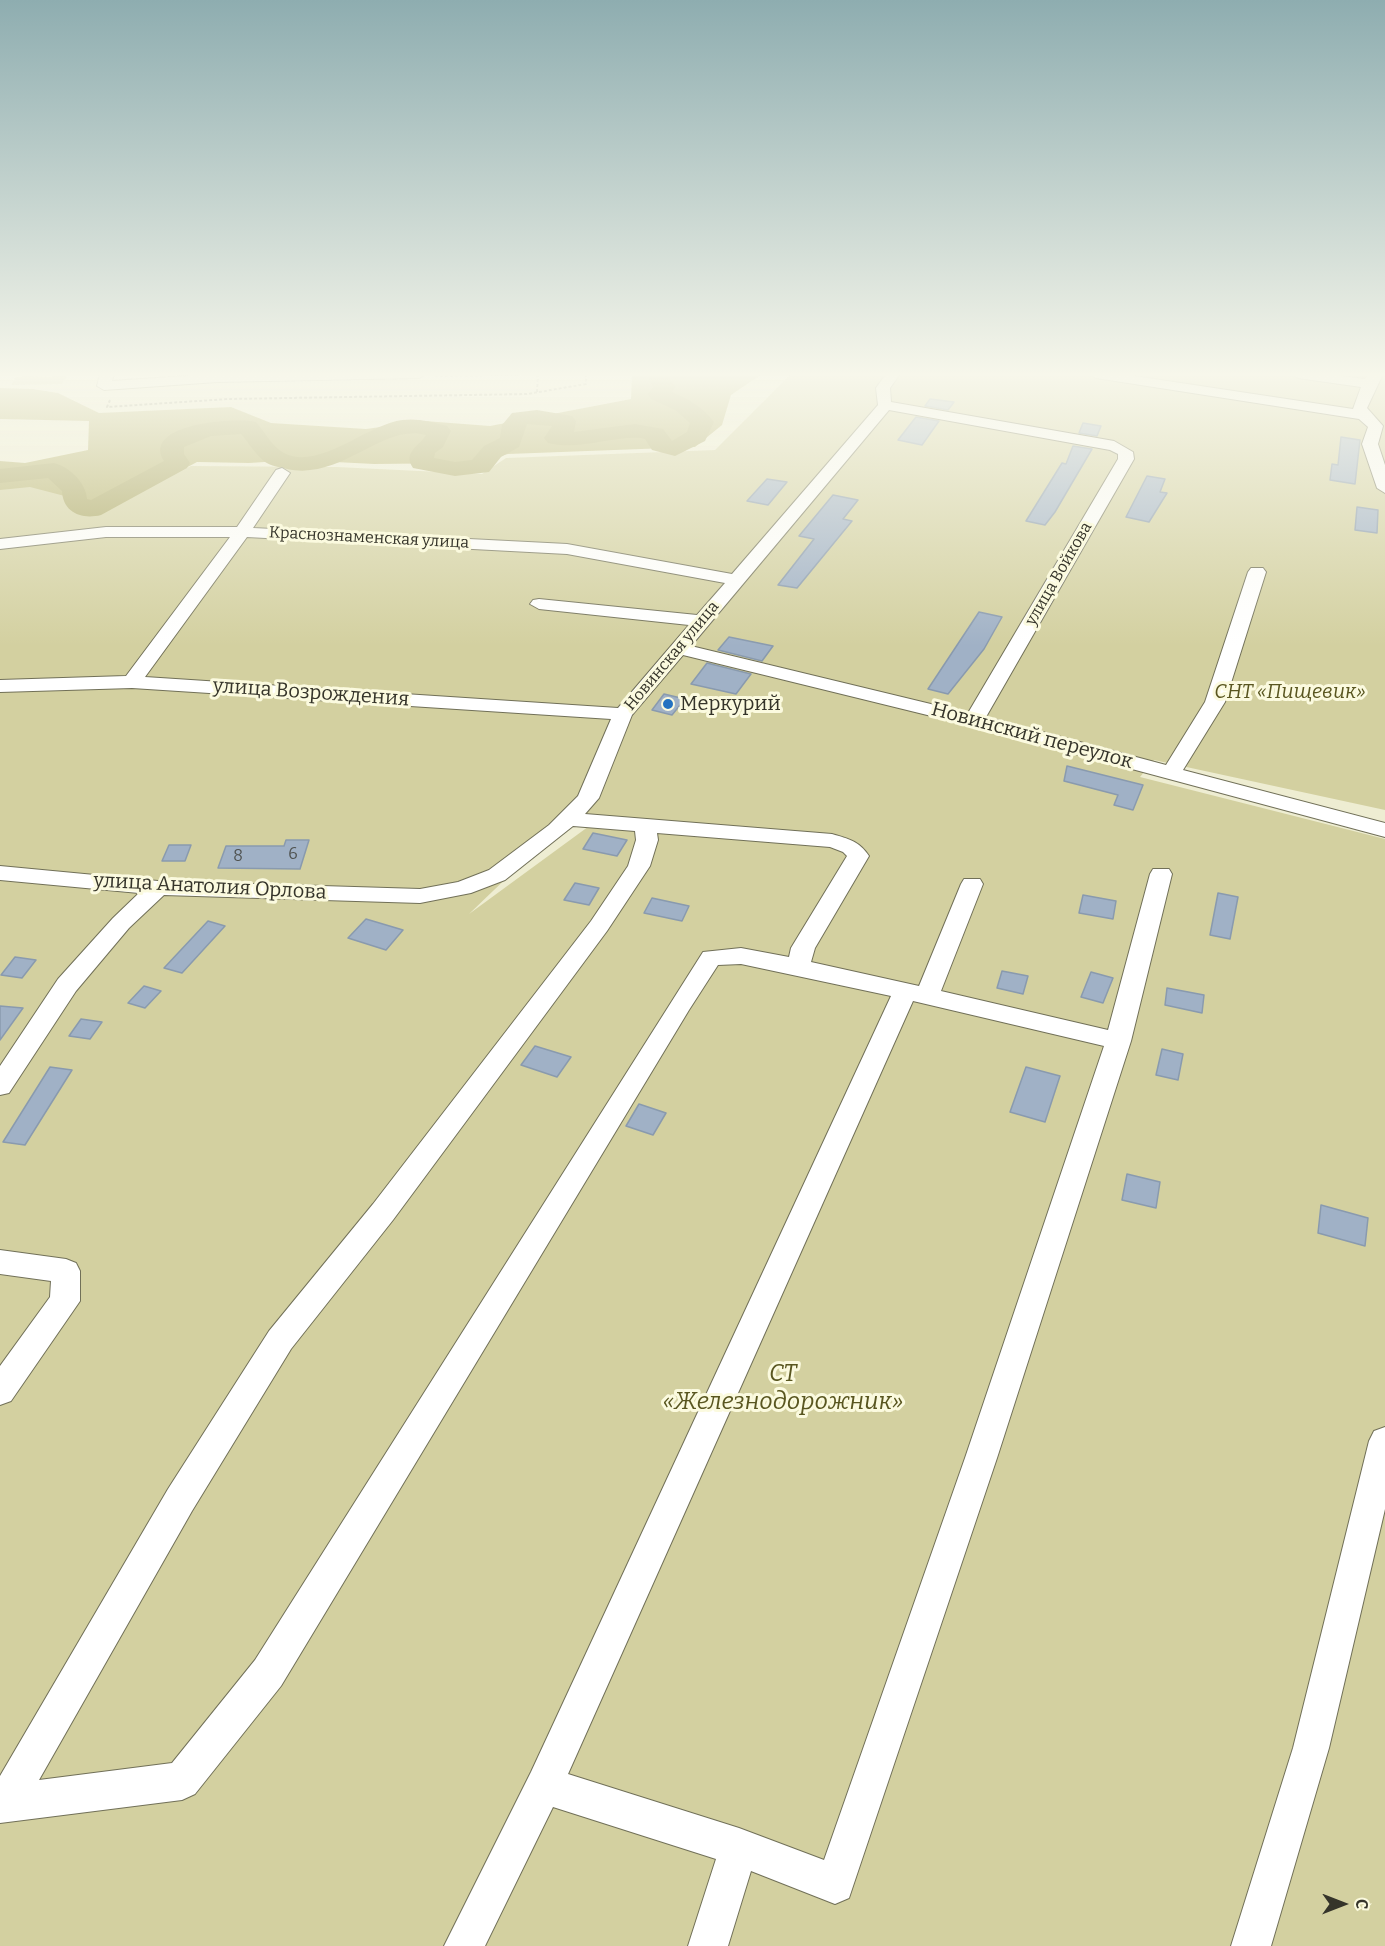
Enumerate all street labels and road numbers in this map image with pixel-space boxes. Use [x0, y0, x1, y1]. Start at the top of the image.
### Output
street label: улица Войкова [1022, 519, 1096, 629]
street label: Краснознаменская улица [268, 523, 470, 553]
street label: Новинская улица [621, 598, 723, 714]
street label: улица Возрождения [212, 674, 410, 712]
street label: Новинский переулок [929, 698, 1135, 774]
street label: улица Анатолия Орлова [93, 869, 327, 905]

